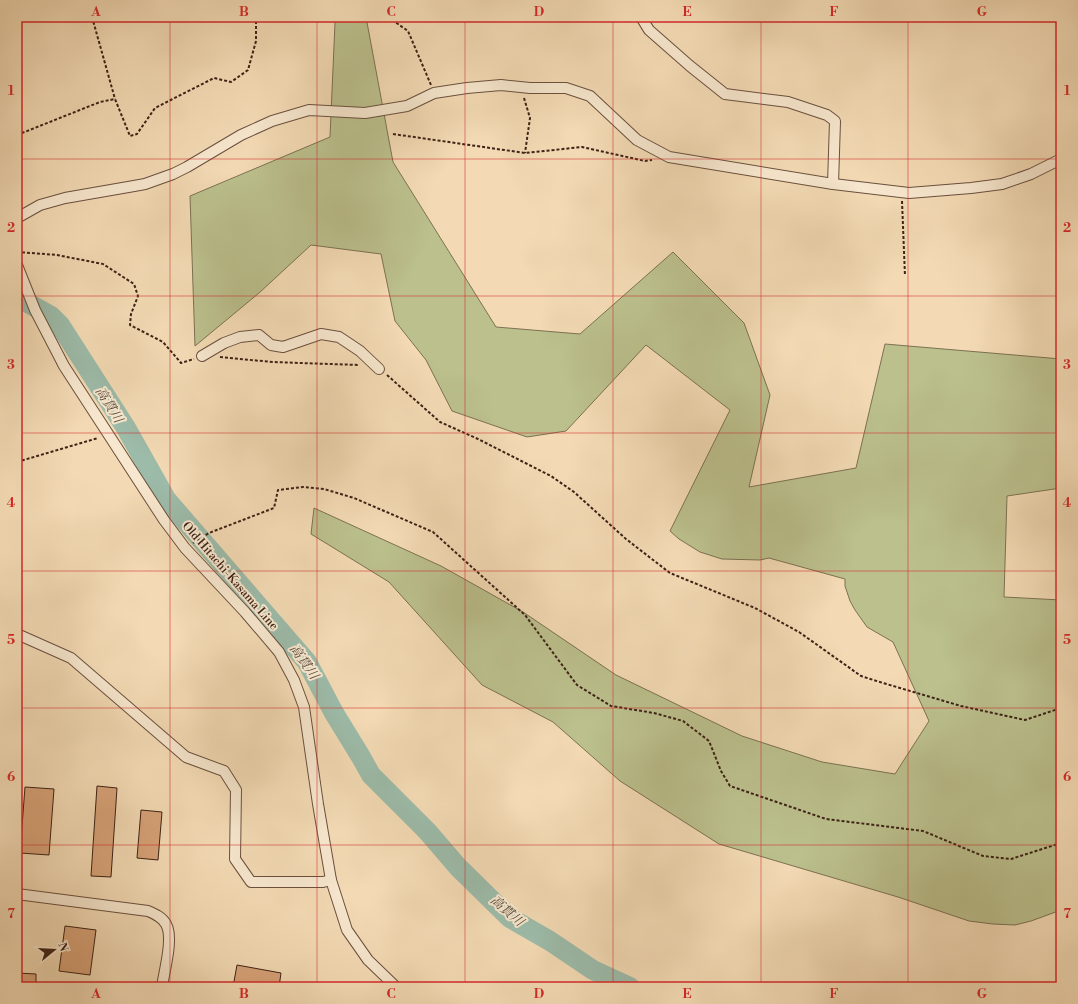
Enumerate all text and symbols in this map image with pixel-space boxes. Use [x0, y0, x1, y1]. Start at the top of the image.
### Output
text: A [90, 4, 101, 20]
text: B [239, 4, 249, 20]
text: C [386, 4, 396, 20]
text: D [534, 4, 544, 20]
text: E [682, 4, 692, 20]
text: F [829, 4, 839, 20]
text: G [977, 4, 988, 20]
text: 1 [8, 83, 15, 99]
text: 1 [1064, 83, 1071, 99]
text: 2 [7, 220, 15, 236]
text: 2 [1063, 220, 1071, 236]
text: 3 [7, 357, 15, 373]
text: 3 [1063, 357, 1071, 373]
water label: 高貫川 [92, 384, 127, 427]
text: 4 [7, 495, 16, 511]
text: 4 [1063, 495, 1072, 511]
street label: Old Hitachi-Kasama Line [179, 519, 281, 633]
text: 5 [7, 632, 15, 648]
text: 5 [1063, 632, 1071, 648]
water label: 高貫川 [286, 641, 323, 684]
text: 6 [7, 769, 15, 785]
text: 6 [1063, 769, 1071, 785]
water label: 高貫川 [487, 892, 528, 931]
text: 7 [7, 906, 15, 922]
text: 7 [1063, 906, 1071, 922]
north arrow [34, 930, 74, 970]
text: N [55, 941, 71, 954]
text: A [90, 986, 101, 1002]
text: B [239, 986, 249, 1002]
text: C [386, 986, 396, 1002]
text: D [534, 986, 544, 1002]
text: E [682, 986, 692, 1002]
text: F [829, 986, 839, 1002]
text: G [977, 986, 988, 1002]

